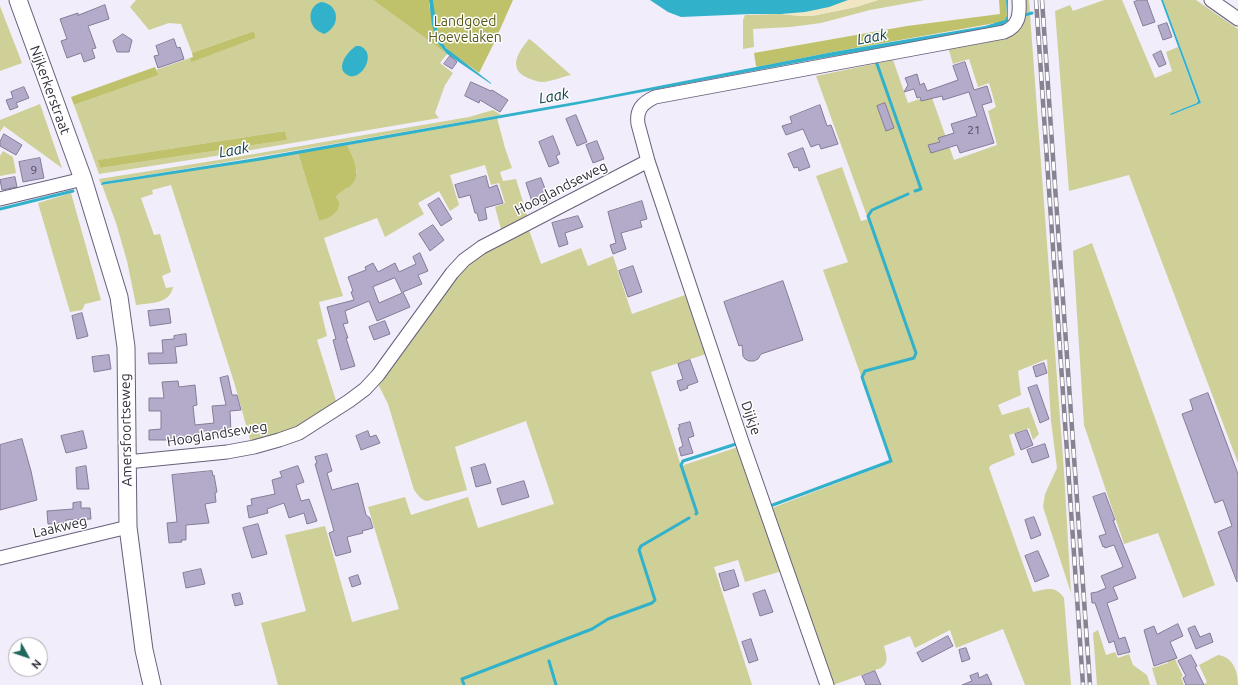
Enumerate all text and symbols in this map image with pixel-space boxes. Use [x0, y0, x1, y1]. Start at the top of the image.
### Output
park label: Landgoed Hoevelaken [428, 13, 502, 46]
water label: Laak [855, 25, 889, 49]
street label: Nijkerkerstraat [26, 43, 74, 137]
water label: Laak [537, 84, 571, 108]
house number: 21 [967, 123, 981, 137]
water label: Laak [217, 138, 251, 162]
street label: Hooglandseweg [512, 157, 610, 219]
house number: 9 [31, 163, 37, 177]
street label: Amersfoortseweg [117, 373, 135, 487]
street label: Dijkje [737, 399, 765, 437]
street label: Hooglandseweg [165, 418, 269, 450]
street label: Laakweg [31, 513, 89, 541]
north arrow [8, 637, 48, 677]
text: N [29, 657, 44, 671]

